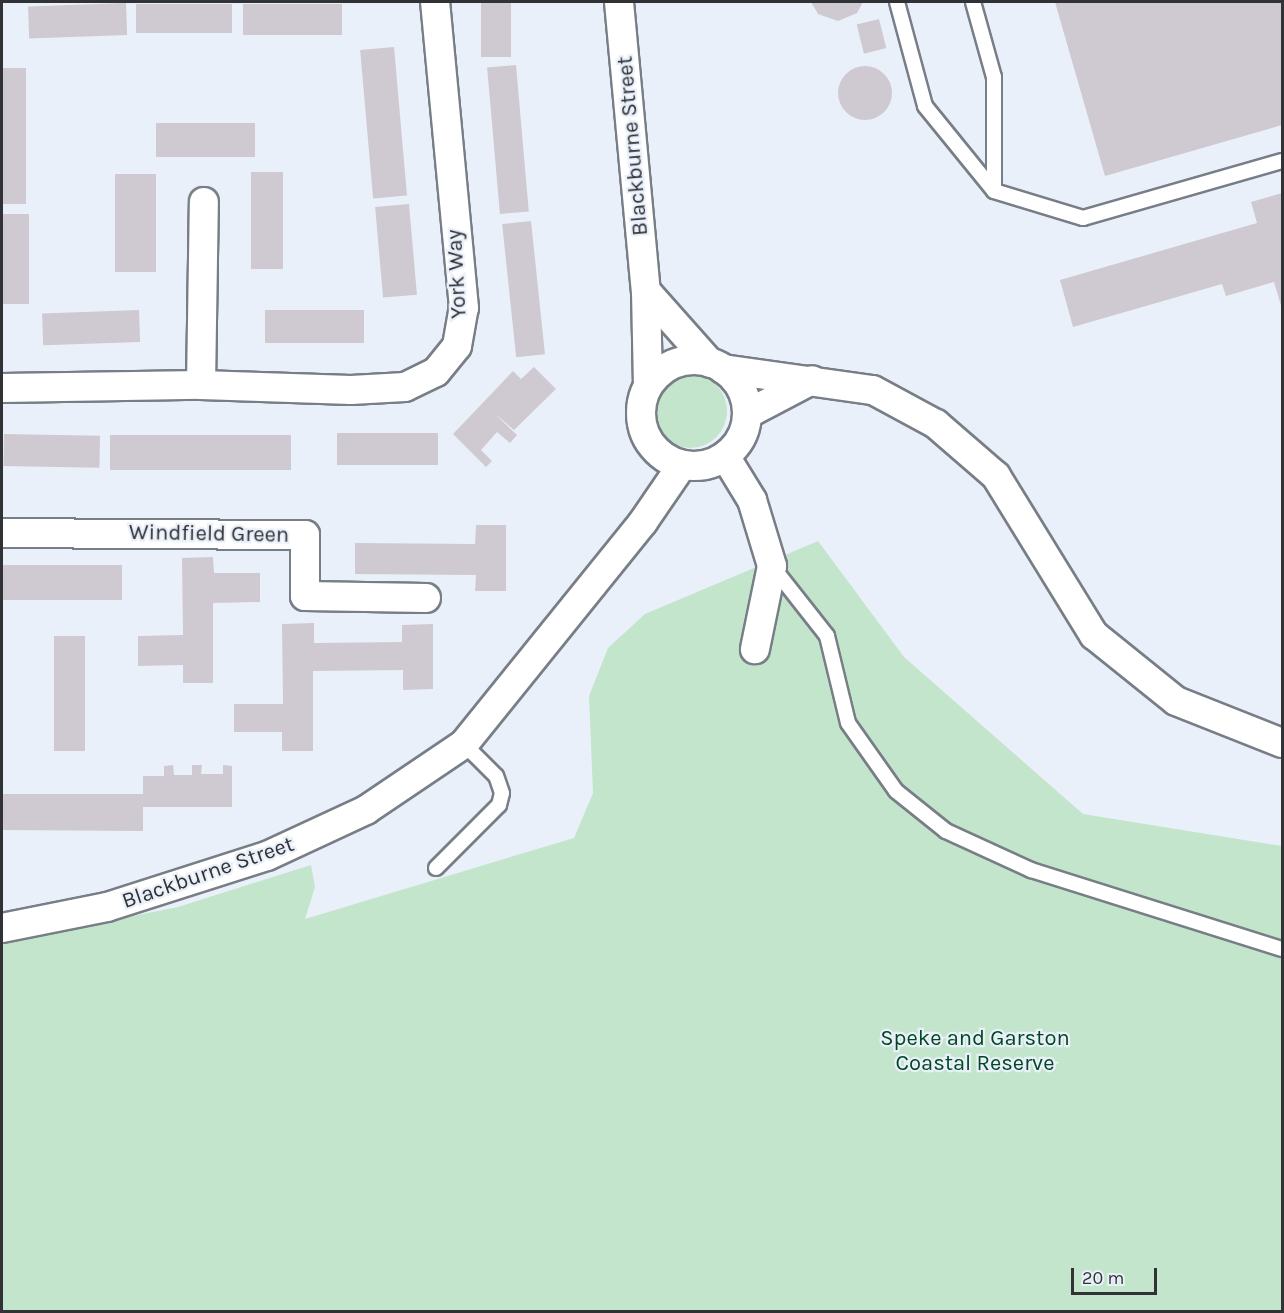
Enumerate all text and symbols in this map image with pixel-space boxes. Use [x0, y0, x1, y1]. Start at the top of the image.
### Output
street label: Blackburne Street [612, 55, 654, 237]
street label: York Way [441, 229, 473, 319]
street label: Windfield Green [129, 519, 289, 549]
street label: Blackburne Street [119, 831, 297, 915]
park label: Speke and Garston Coastal Reserve [880, 1025, 1070, 1076]
scale bar [1074, 1256, 1160, 1294]
text: 20 m [1082, 1267, 1124, 1289]

